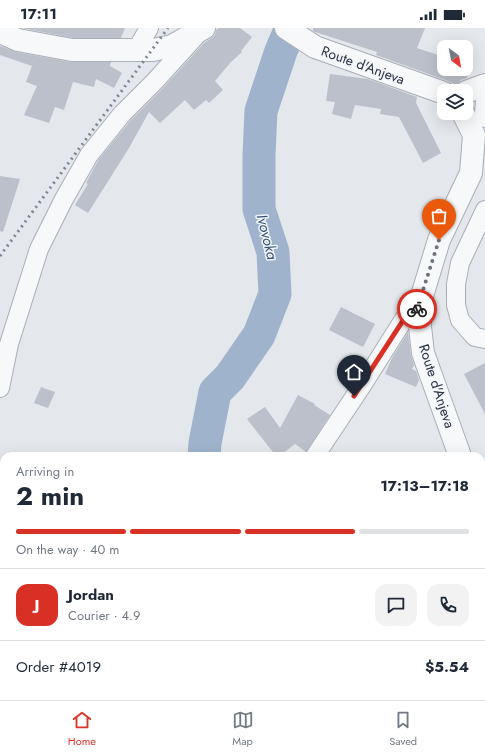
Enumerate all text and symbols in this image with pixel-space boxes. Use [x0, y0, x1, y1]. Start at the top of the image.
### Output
text: 17:11 [20, 3, 57, 25]
north arrow [437, 40, 473, 76]
map controls [437, 40, 473, 120]
street label: Route d'Anjeva [318, 41, 408, 89]
button: layers [437, 84, 473, 120]
pin [422, 199, 456, 240]
icon: bag [428, 205, 450, 227]
water label: Ivovoka [251, 212, 283, 263]
courier [397, 289, 437, 329]
icon: bike [406, 298, 428, 320]
street label: Route d'Anjeva [414, 341, 460, 431]
pin [337, 355, 371, 396]
icon: home [343, 361, 365, 383]
text: Arriving in [16, 462, 74, 481]
text: 17:13–17:18 [380, 475, 469, 497]
text: 2 min [16, 477, 84, 515]
text: On the way · 40 m [16, 540, 119, 559]
text: Jordan [68, 584, 114, 606]
button: chat [375, 584, 417, 626]
button: phone [427, 584, 469, 626]
text: J [35, 594, 39, 616]
text: Courier · 4.9 [68, 606, 141, 625]
text: Order #4019 [16, 656, 101, 678]
text: $5.54 [425, 656, 469, 678]
tab: Home [68, 709, 96, 749]
tab: Map [232, 709, 254, 749]
tab: Saved [389, 709, 417, 749]

